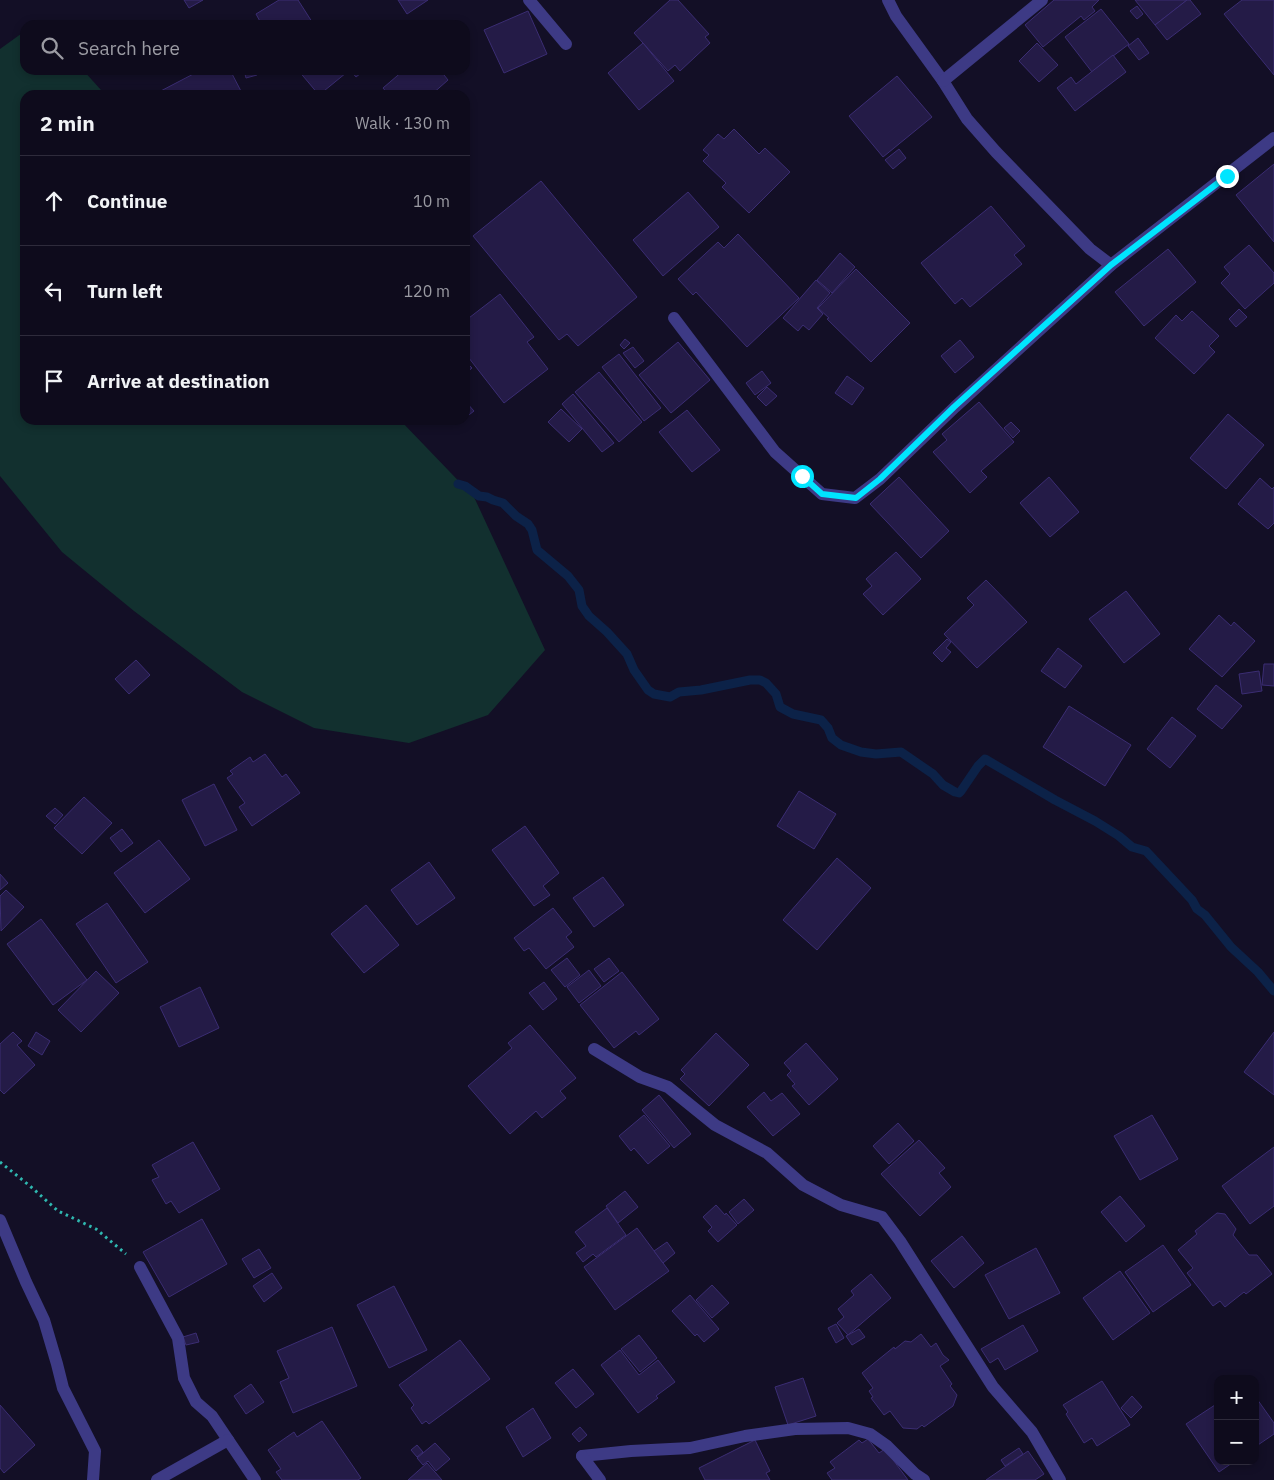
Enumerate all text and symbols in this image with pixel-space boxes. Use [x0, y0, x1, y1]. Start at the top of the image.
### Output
search box [20, 20, 470, 75]
icon: search [38, 34, 66, 62]
text: Search here [78, 36, 180, 60]
text: 2 min [40, 109, 95, 137]
text: Walk · 130 m [355, 113, 450, 133]
route end [1216, 165, 1239, 188]
icon: ahead [40, 187, 68, 215]
text: Continue [87, 189, 167, 213]
text: 10 m [413, 191, 450, 211]
icon: left [40, 277, 68, 305]
text: Turn left [87, 279, 163, 303]
text: 120 m [403, 281, 450, 301]
icon: arrive [40, 367, 68, 395]
text: Arrive at destination [87, 369, 270, 393]
route start [791, 465, 814, 488]
map controls [1214, 1375, 1259, 1465]
button: + [1214, 1375, 1259, 1420]
button: − [1214, 1420, 1259, 1465]

